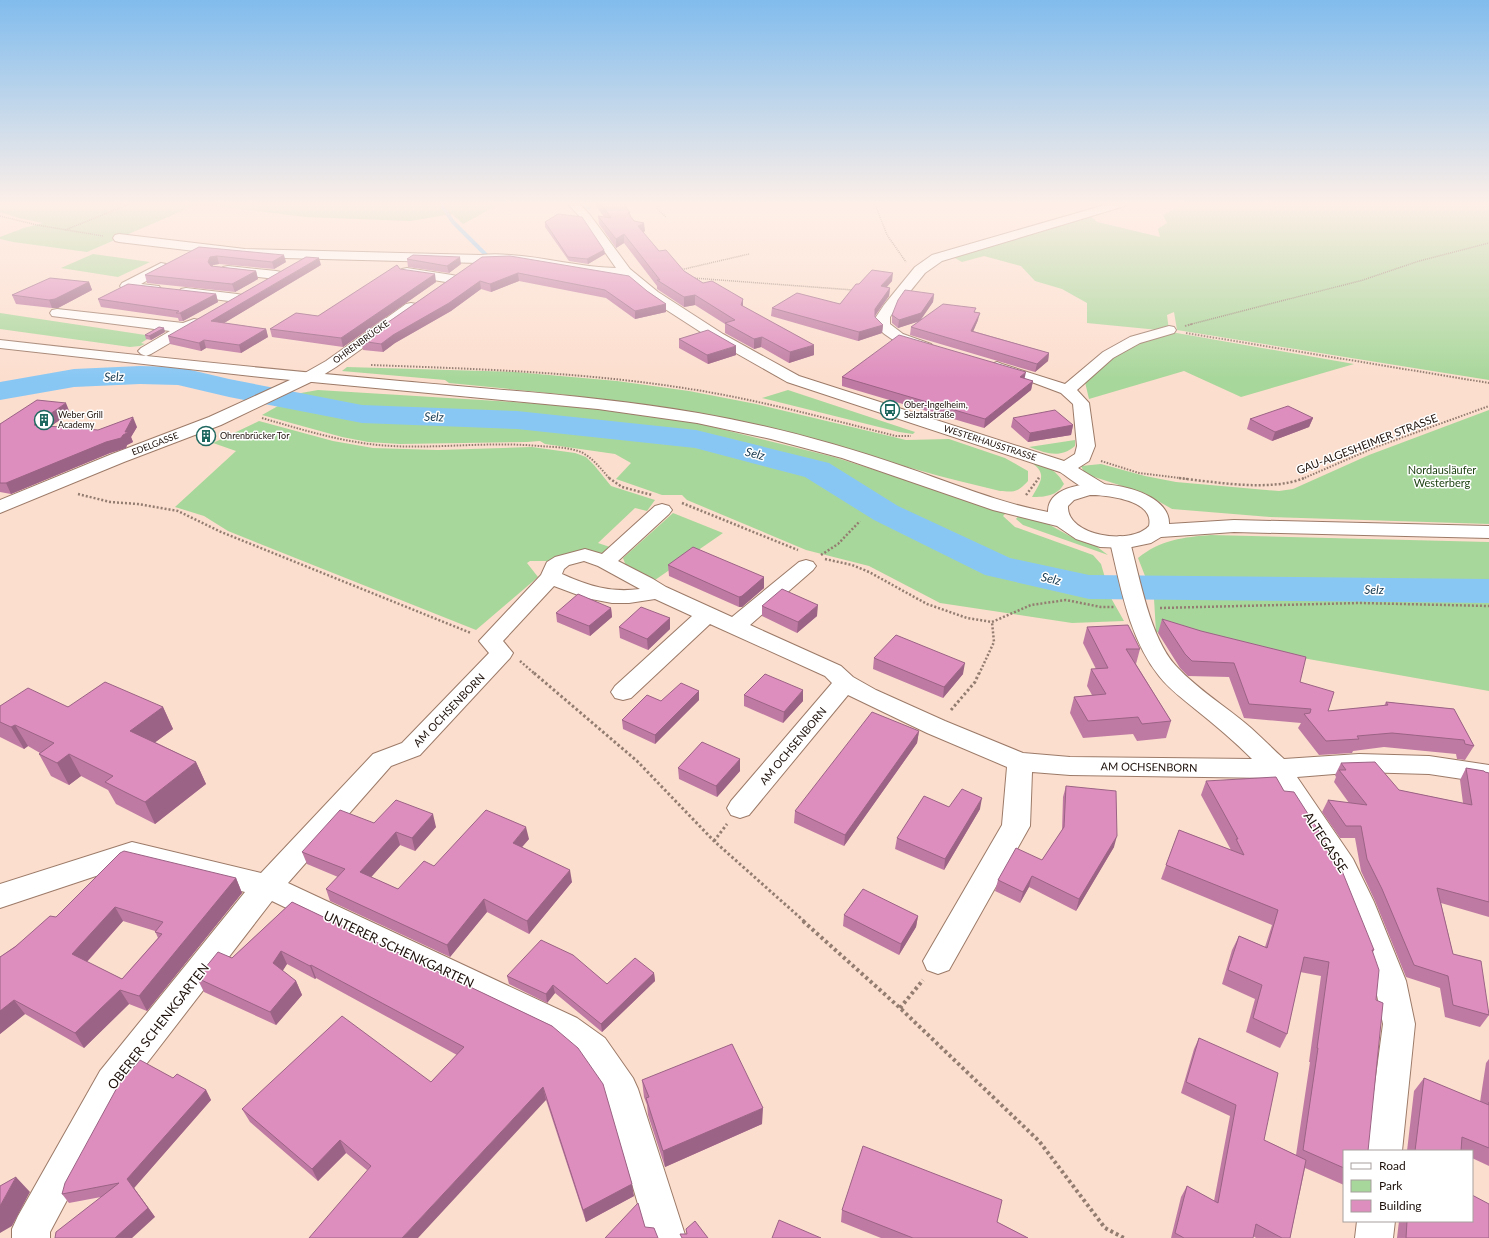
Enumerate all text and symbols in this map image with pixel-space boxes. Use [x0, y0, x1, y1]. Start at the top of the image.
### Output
street label: OHRENBRÜCKE [330, 317, 391, 366]
water label: Selz [104, 369, 125, 384]
bus stop icon: Ober-Ingelheim, Selztalstraße [879, 399, 901, 421]
place label: Ober-Ingelheim, Selztalstraße [904, 399, 968, 420]
building icon: Weber Grill Academy [33, 409, 55, 431]
place label: Weber Grill Academy [58, 409, 103, 430]
water label: Selz [424, 409, 445, 424]
street label: GAU-ALGESHEIMER STRASSE [1295, 411, 1439, 476]
street label: WESTERHAUSSTRASSE [942, 422, 1038, 463]
building icon: Ohrenbrücker Tor [195, 425, 217, 447]
street label: EDELGASSE [130, 430, 180, 457]
place label: Ohrenbrücker Tor [220, 430, 290, 441]
water label: Selz [744, 444, 767, 463]
park label: Nordausläufer Westerberg [1408, 463, 1476, 489]
water label: Selz [1040, 569, 1063, 588]
water label: Selz [1364, 582, 1385, 597]
street label: AM OCHSENBORN [410, 670, 487, 749]
street label: AM OCHSENBORN [756, 704, 829, 787]
street label: AM OCHSENBORN [1100, 759, 1198, 774]
street label: ALTEGASSE [1300, 809, 1352, 875]
street label: UNTERER SCHENKGARTEN [321, 907, 477, 991]
street label: OBERER SCHENKGARTEN [104, 960, 212, 1092]
legend [1343, 1150, 1473, 1222]
text: Road [1379, 1158, 1406, 1173]
text: Park [1379, 1178, 1403, 1193]
text: Building [1379, 1198, 1422, 1213]

